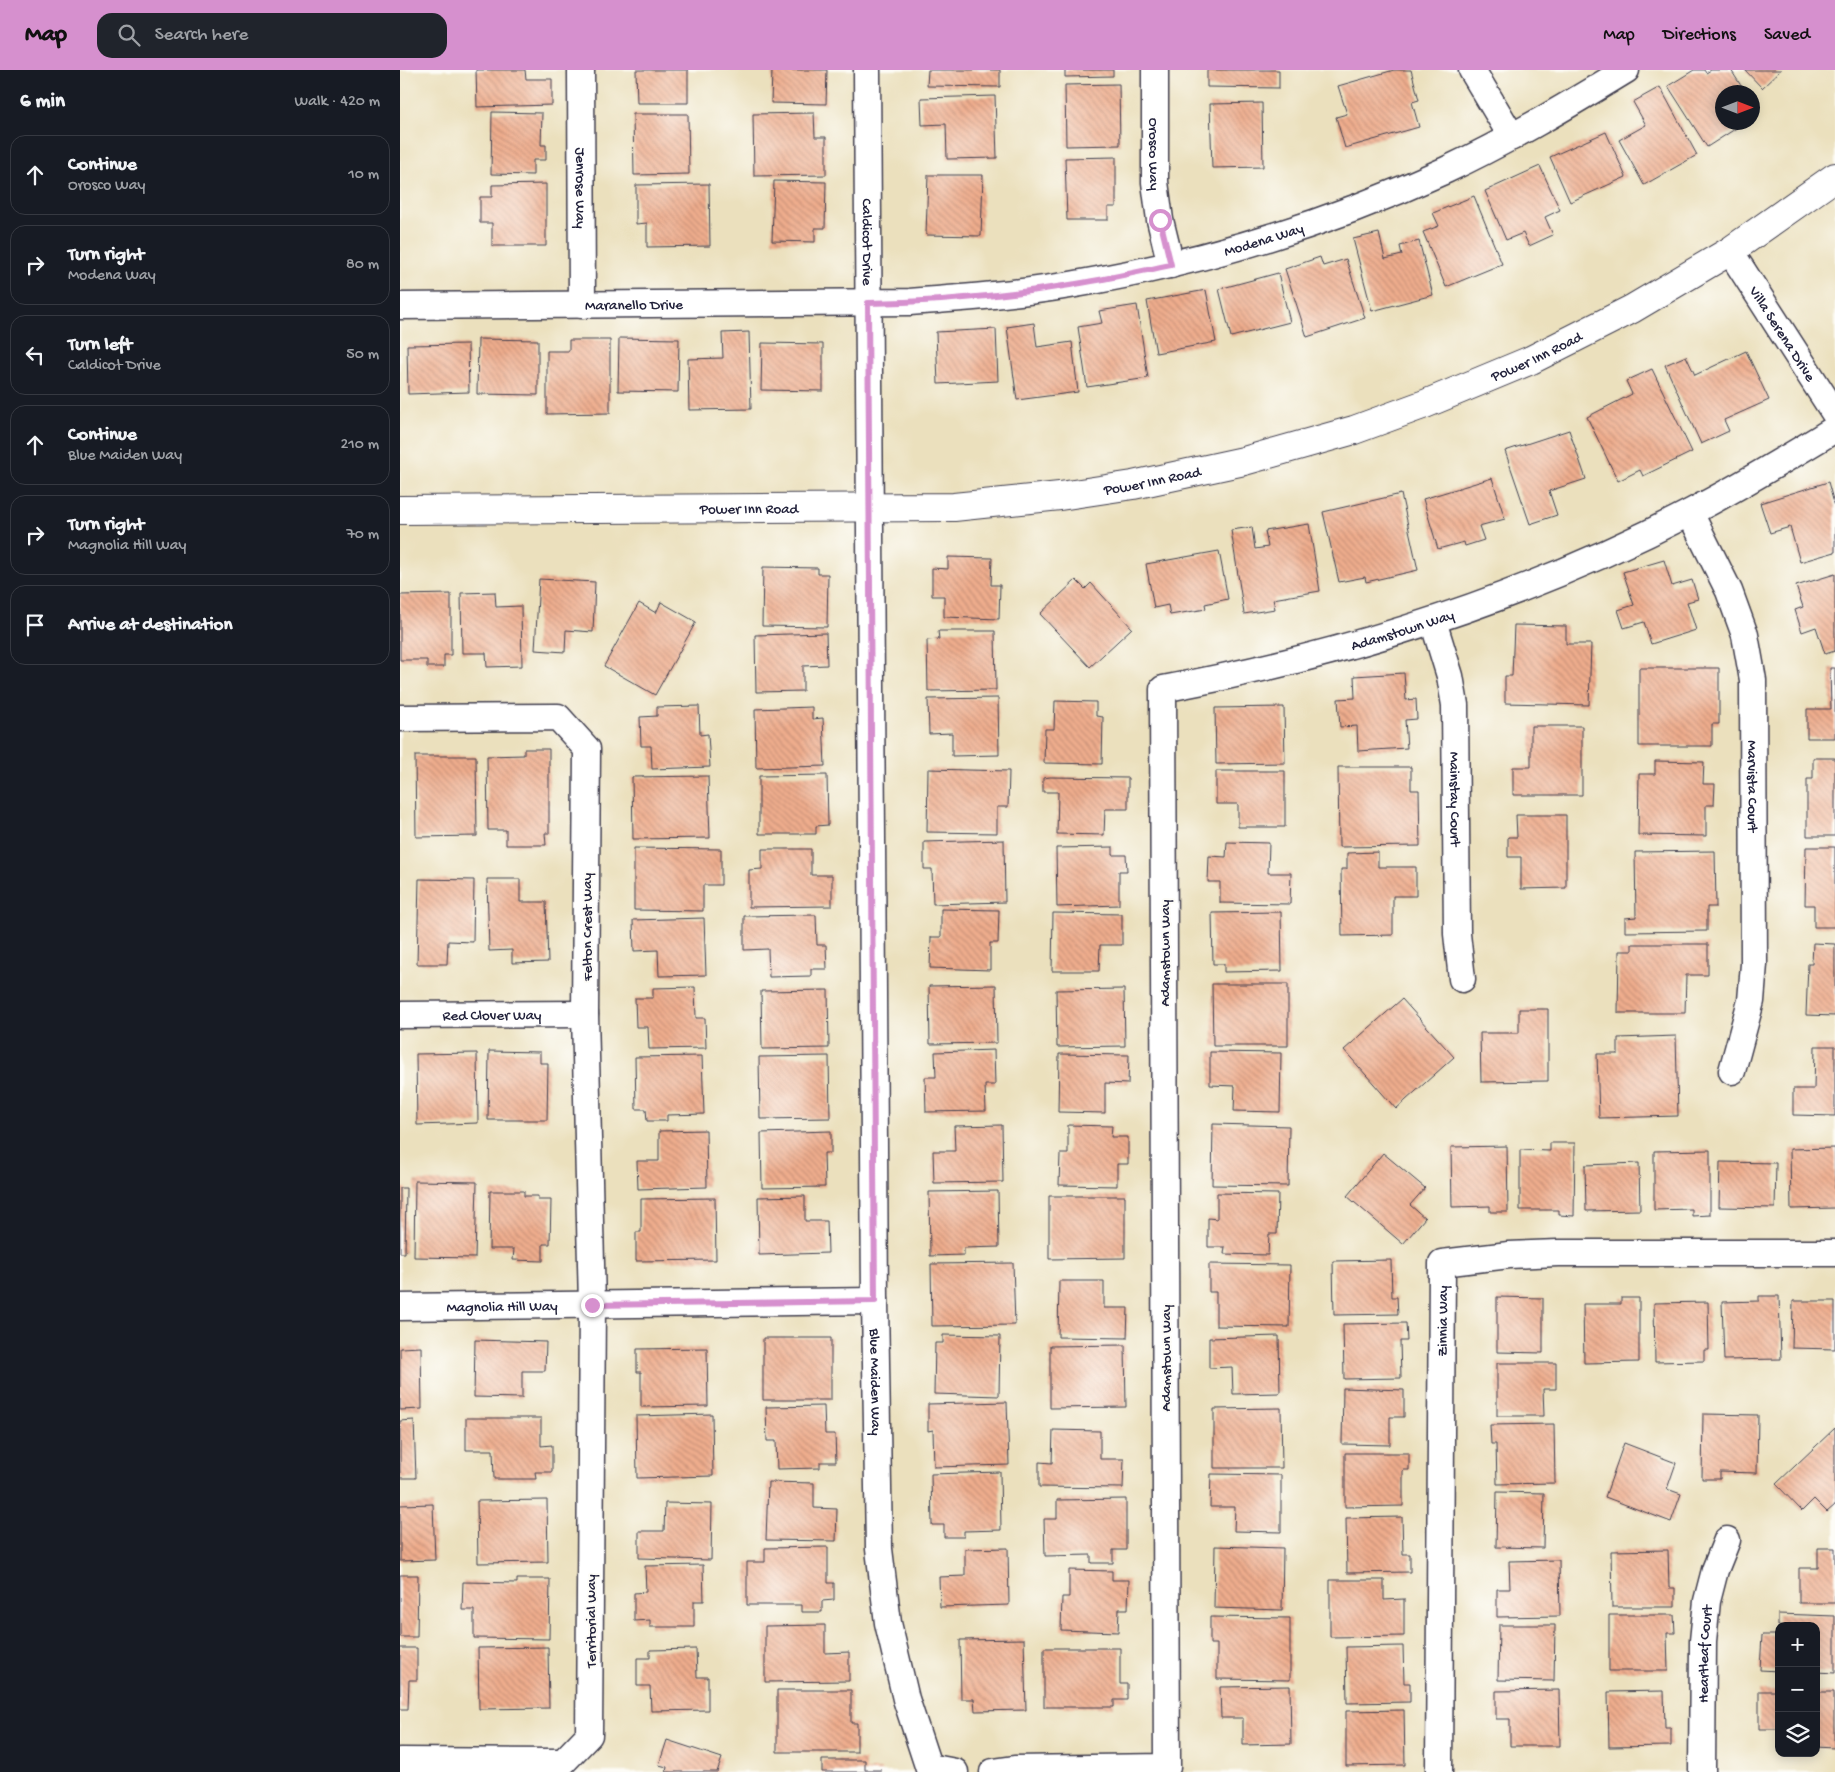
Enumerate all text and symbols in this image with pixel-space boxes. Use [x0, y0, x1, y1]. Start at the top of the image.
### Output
search box [97, 13, 447, 58]
text: Map [25, 21, 67, 50]
icon: search [115, 21, 143, 49]
text: Search here [155, 24, 248, 47]
text: Map [1603, 25, 1635, 46]
text: Directions [1663, 25, 1736, 46]
text: Saved [1764, 25, 1810, 46]
north arrow [1715, 85, 1760, 130]
text: 6 min [20, 90, 65, 115]
text: Walk · 420 m [295, 93, 380, 112]
street label: Orosco Way [1144, 118, 1163, 192]
street label: Jenrose Way [570, 147, 589, 229]
text: Continue [68, 154, 137, 177]
icon: ahead [21, 161, 49, 189]
text: 10 m [348, 166, 379, 185]
text: Orosco Way [68, 177, 145, 196]
street label: Caldicot Drive [857, 198, 875, 286]
route start [1149, 209, 1172, 232]
street label: Modena Way [1222, 220, 1307, 261]
text: Turn right [68, 244, 144, 267]
icon: right [21, 251, 49, 279]
text: 80 m [346, 256, 379, 275]
text: Modena Way [68, 267, 156, 286]
street label: Villa Serena Drive [1744, 283, 1819, 386]
street label: Maranello Drive [585, 297, 683, 316]
street label: Power Inn Road [1488, 328, 1587, 387]
text: Turn left [68, 334, 132, 357]
icon: left [21, 341, 49, 369]
text: 50 m [346, 346, 379, 365]
text: Caldicot Drive [68, 357, 161, 376]
text: Continue [68, 424, 137, 447]
icon: ahead [21, 431, 49, 459]
text: 210 m [340, 436, 379, 455]
text: Blue Maiden Way [68, 447, 182, 466]
street label: Power Inn Road [1102, 463, 1204, 500]
street label: Power Inn Road [699, 501, 800, 519]
text: Turn right [68, 514, 144, 537]
icon: right [21, 521, 49, 549]
text: 70 m [346, 526, 379, 545]
text: Magnolia Hill Way [68, 537, 186, 556]
street label: Adamstown Way [1349, 606, 1457, 656]
icon: arrive [21, 611, 49, 639]
text: Arrive at destination [68, 614, 232, 637]
street label: Marvista Court [1742, 740, 1761, 834]
street label: Mainstay Court [1444, 752, 1463, 848]
street label: Felton Crest Way [579, 872, 597, 982]
street label: Adamstown Way [1157, 899, 1175, 1006]
street label: Red Clover Way [442, 1007, 542, 1026]
street label: Zinnia Way [1434, 1285, 1453, 1357]
route end [581, 1294, 604, 1317]
street label: Magnolia Hill Way [446, 1298, 558, 1317]
street label: Adamstown Way [1158, 1304, 1176, 1411]
street label: Blue Maiden Way [864, 1327, 884, 1436]
street label: Territorial Way [583, 1574, 601, 1669]
street label: Heartleaf Court [1696, 1603, 1718, 1703]
map controls [1775, 1622, 1820, 1757]
button: + [1775, 1622, 1820, 1667]
button: − [1775, 1667, 1820, 1712]
button: layers [1775, 1712, 1820, 1757]

